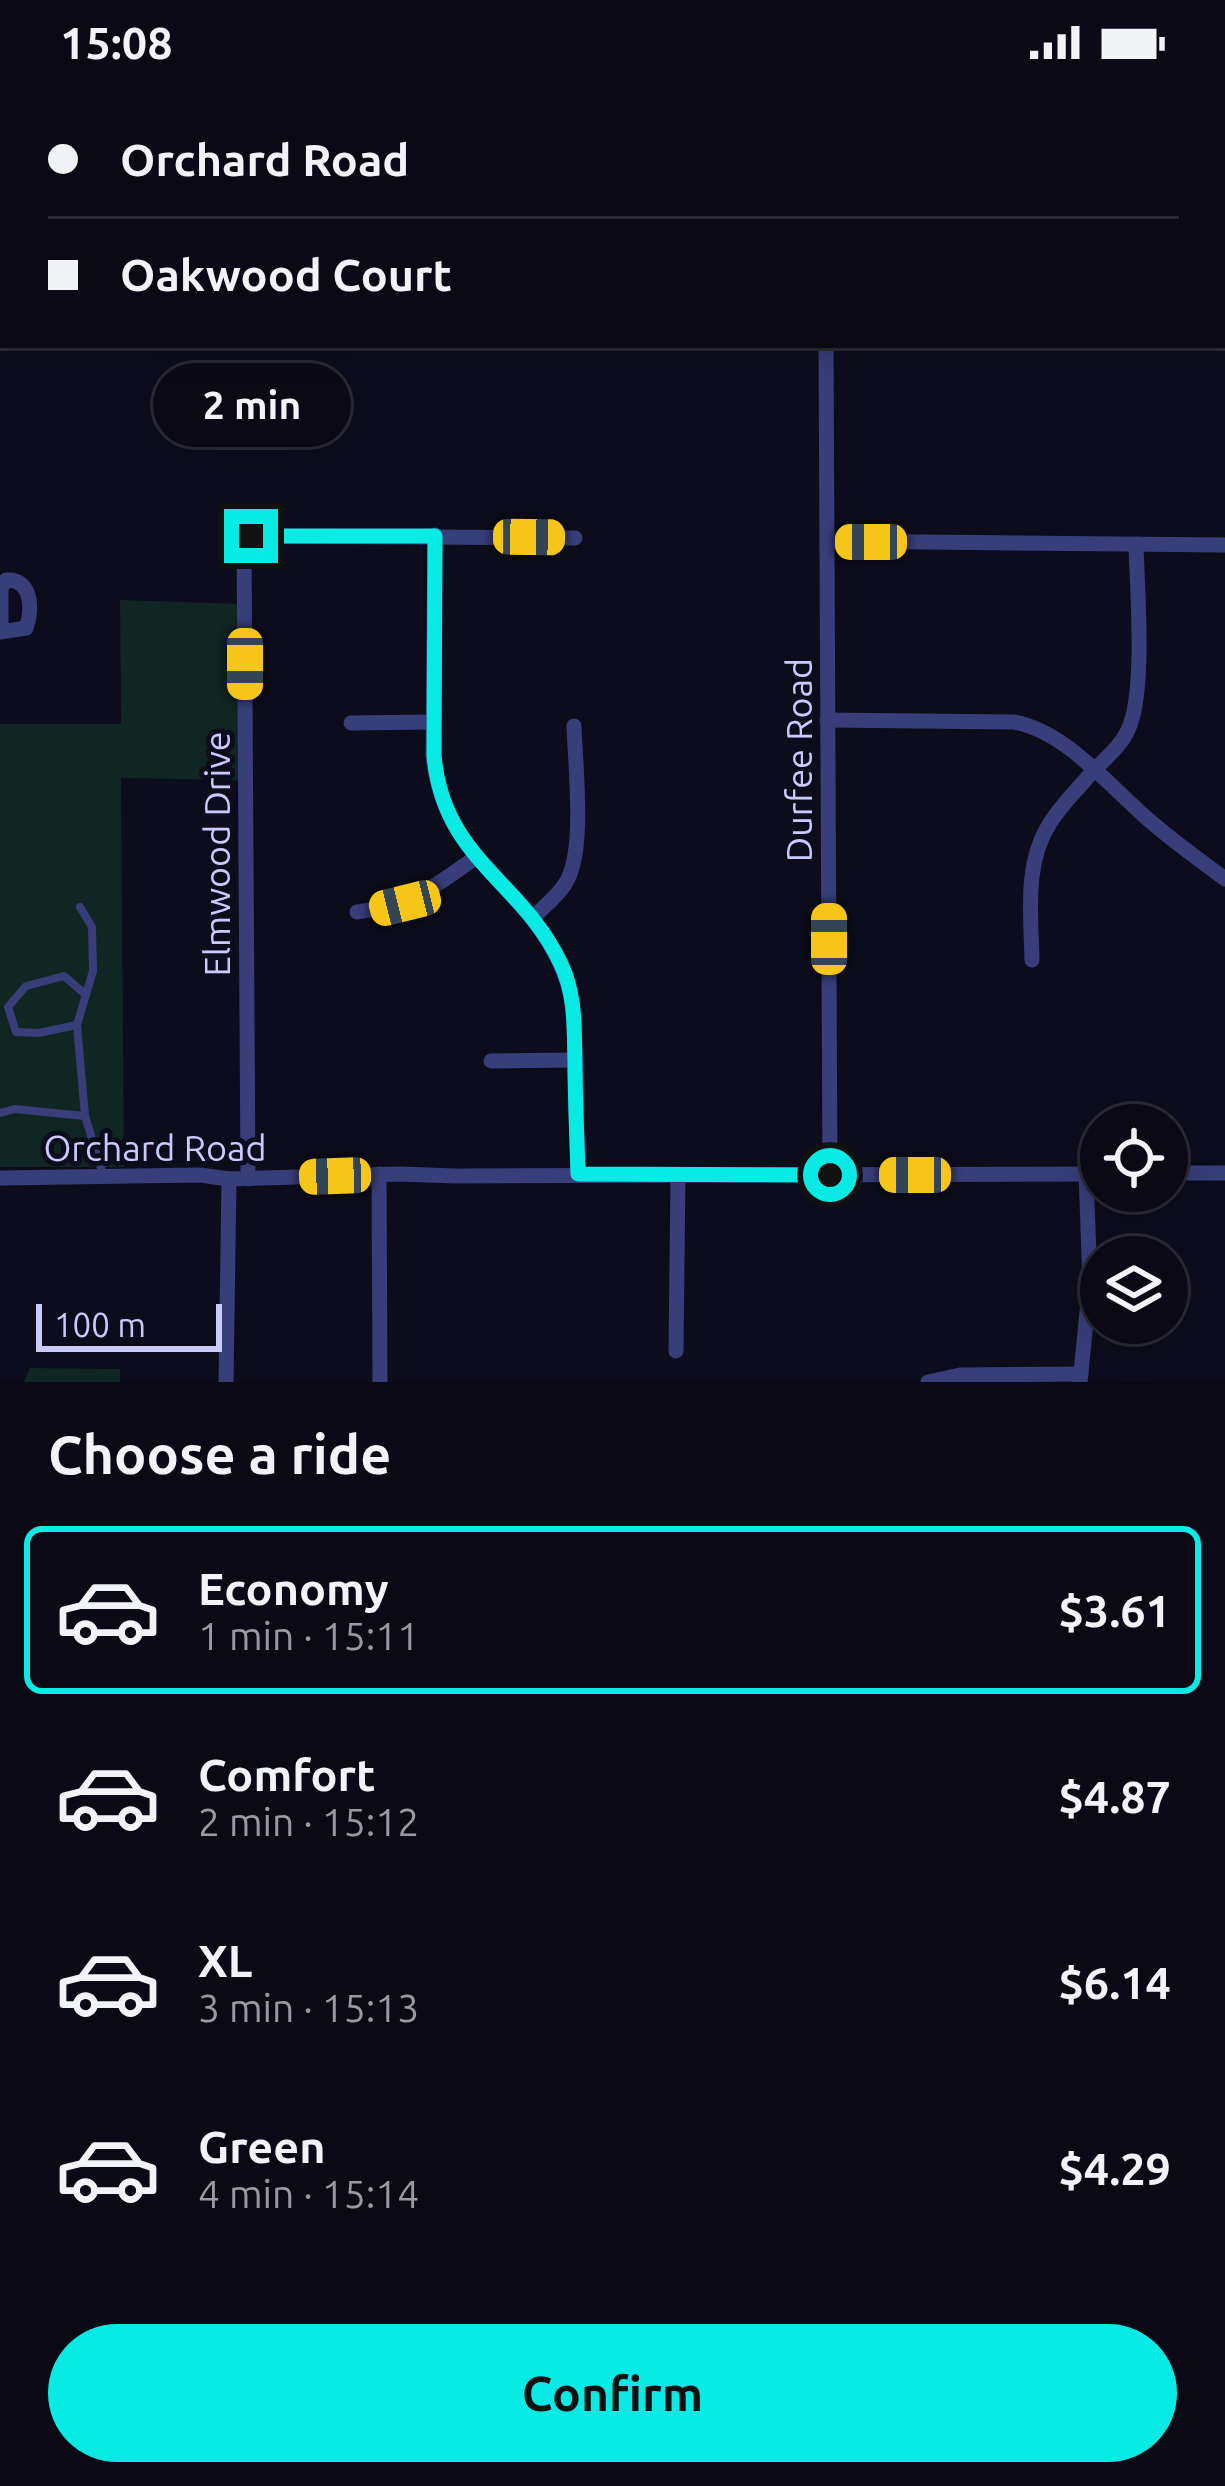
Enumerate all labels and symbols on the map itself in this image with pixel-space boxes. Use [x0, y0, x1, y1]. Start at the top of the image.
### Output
callout: 2 min [152, 362, 350, 446]
route end [224, 509, 278, 563]
car [493, 518, 565, 556]
car [835, 524, 907, 560]
car [227, 628, 263, 700]
street label: Durfee Road [778, 658, 819, 862]
street label: Elmwood Drive [196, 731, 237, 977]
car [366, 877, 444, 929]
car [811, 903, 847, 975]
street label: Orchard Road [43, 1127, 267, 1168]
route start [803, 1148, 857, 1202]
car [298, 1157, 372, 1195]
car [879, 1157, 951, 1193]
scale bar [36, 1298, 222, 1351]

